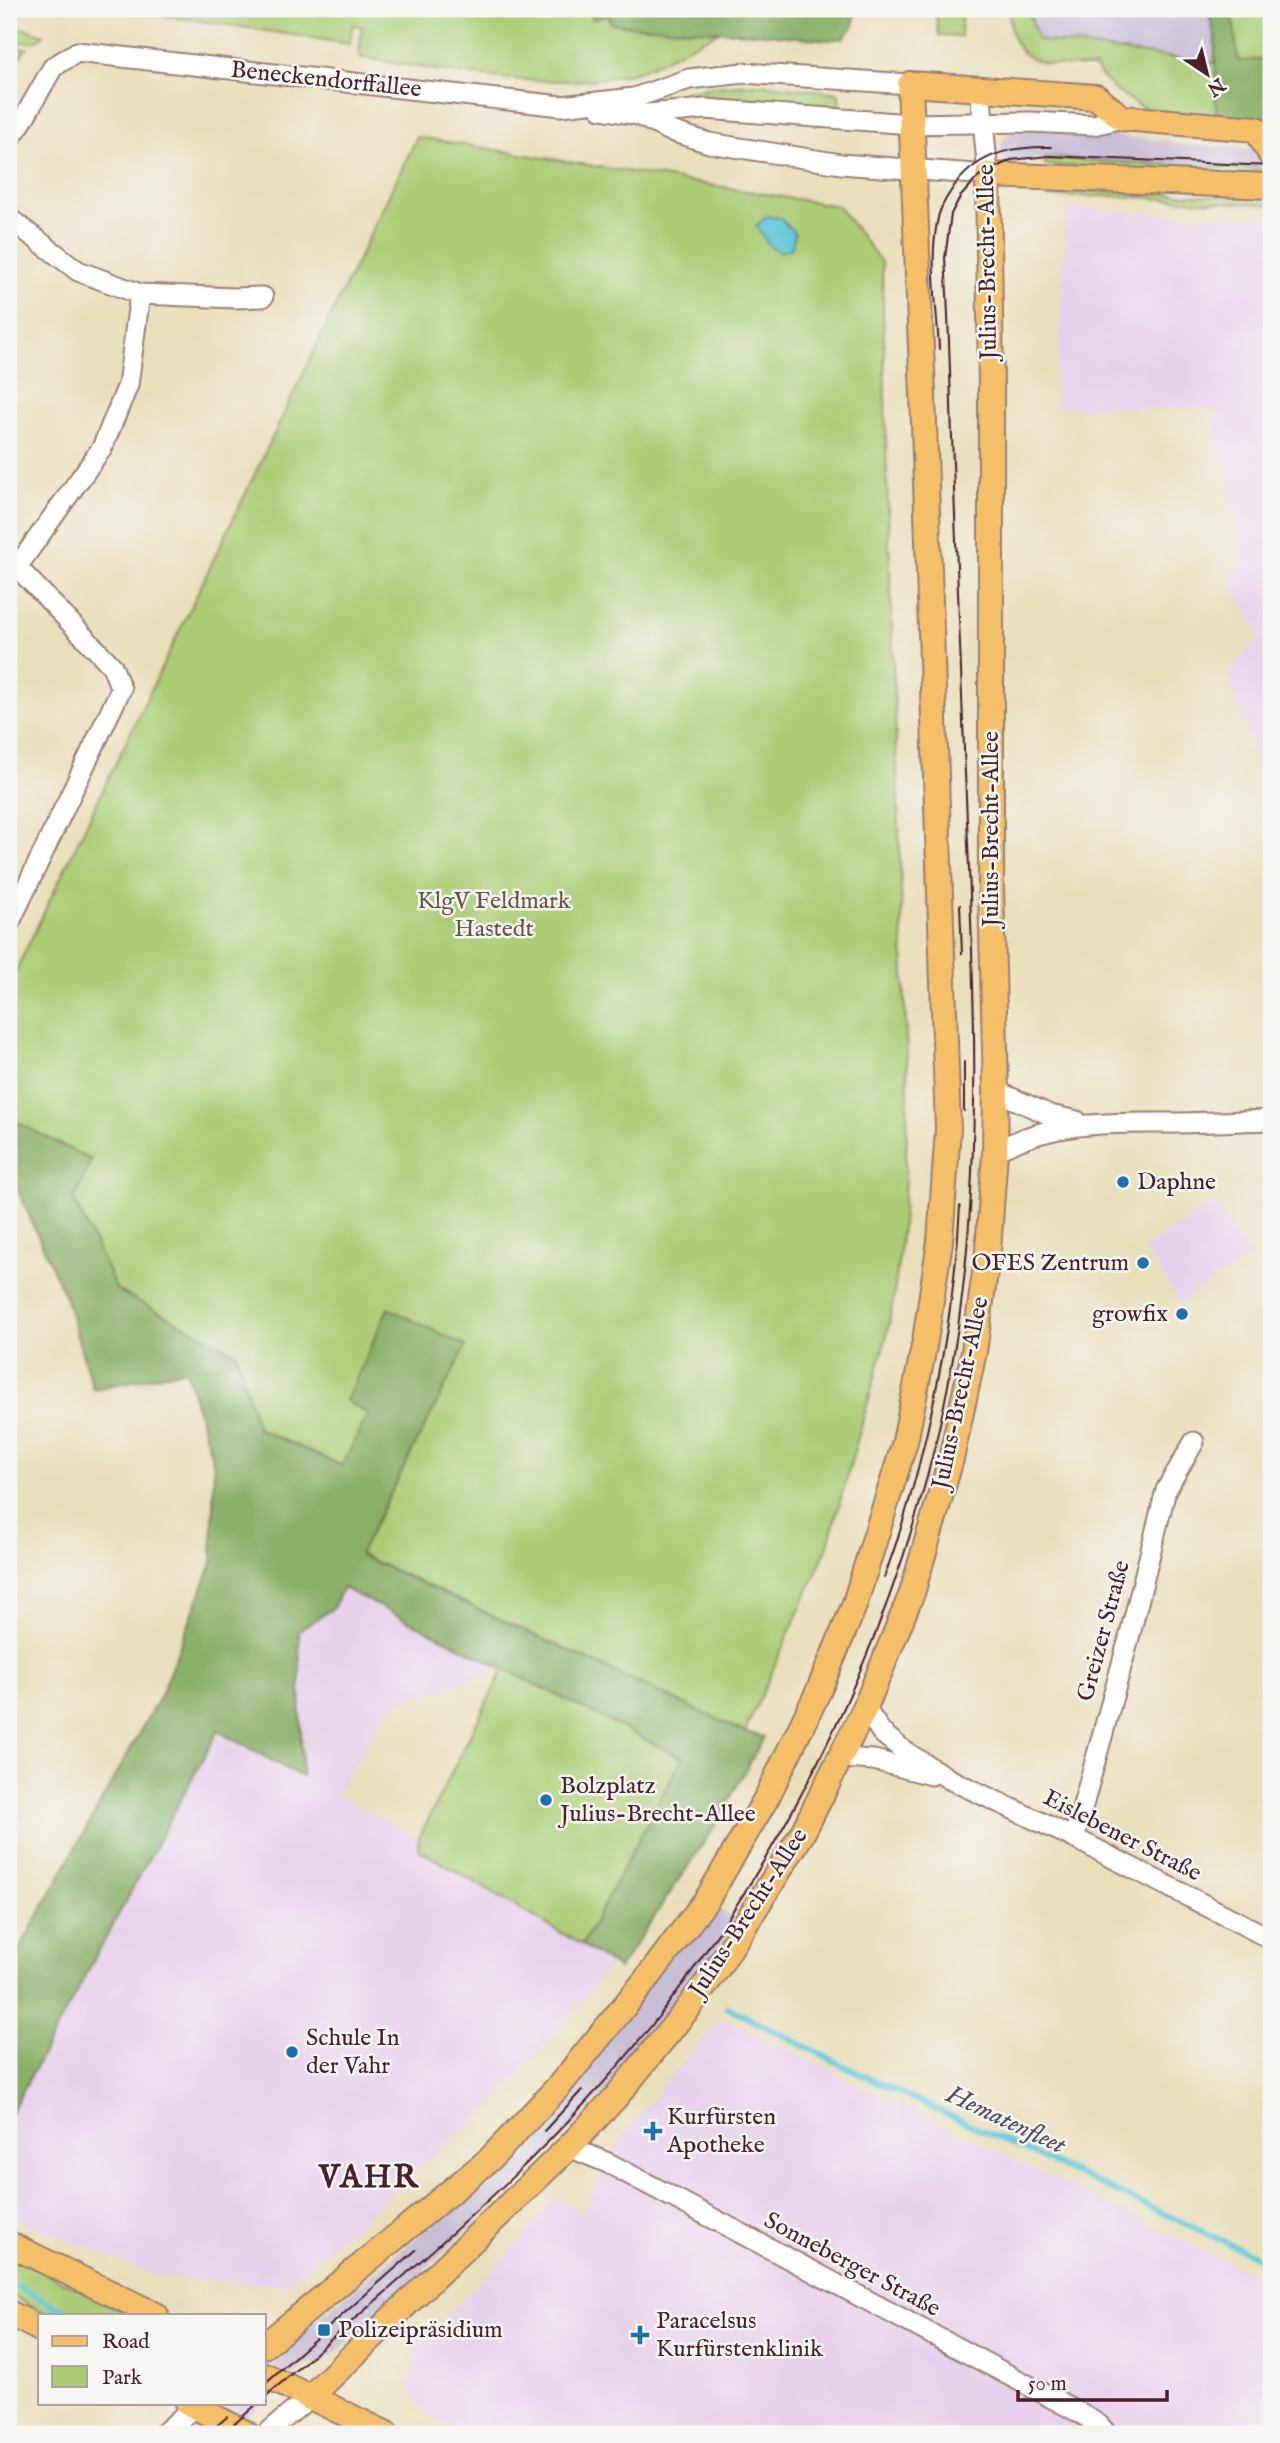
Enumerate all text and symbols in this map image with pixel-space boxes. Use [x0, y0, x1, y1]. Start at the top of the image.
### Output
north arrow [1172, 38, 1242, 108]
street label: Beneckendorffallee [229, 55, 423, 105]
text: N [1202, 71, 1230, 101]
street label: Julius-Brecht-Allee [971, 164, 1005, 363]
street label: Julius-Brecht-Allee [976, 731, 1007, 930]
park label: KlgV Feldmark Hastedt [417, 886, 571, 945]
place label: Daphne [1137, 1167, 1216, 1198]
marker: Daphne [1115, 1174, 1131, 1190]
place label: OFES Zentrum [971, 1248, 1129, 1279]
marker: OFES Zentrum [1135, 1255, 1151, 1271]
street label: Julius-Brecht-Allee [925, 1294, 997, 1495]
place label: growfix [1092, 1299, 1168, 1330]
marker: growfix [1174, 1306, 1190, 1322]
street label: Greizer Straße [1070, 1557, 1138, 1705]
place label: Bolzplatz Julius-Brecht-Allee [557, 1771, 756, 1830]
street label: Eislebener Straße [1038, 1783, 1206, 1889]
marker: Bolzplatz Julius-Brecht-Allee [538, 1792, 554, 1808]
street label: Julius-Brecht-Allee [681, 1822, 815, 2006]
place label: Schule In der Vahr [306, 2023, 400, 2082]
marker: Schule In der Vahr [284, 2044, 300, 2060]
water label: Hematenfleet [940, 2078, 1073, 2163]
place label: Kurfürsten Apotheke [666, 2102, 776, 2161]
marker: Kurfürsten Apotheke [645, 2123, 661, 2139]
district label: VAHR [318, 2158, 419, 2199]
street label: Sonneberger Straße [758, 2205, 946, 2325]
place label: Paracelsus Kurfürstenklinik [656, 2306, 823, 2365]
legend [38, 2314, 266, 2404]
place label: Polizeipräsidium [338, 2315, 503, 2346]
marker: Polizeipräsidium [316, 2322, 332, 2338]
marker: Paracelsus Kurfürstenklinik [630, 2325, 650, 2345]
text: Road [102, 2329, 150, 2356]
scale bar [1018, 2359, 1166, 2403]
text: Park [102, 2365, 143, 2392]
text: 50 m [1028, 2371, 1067, 2398]

